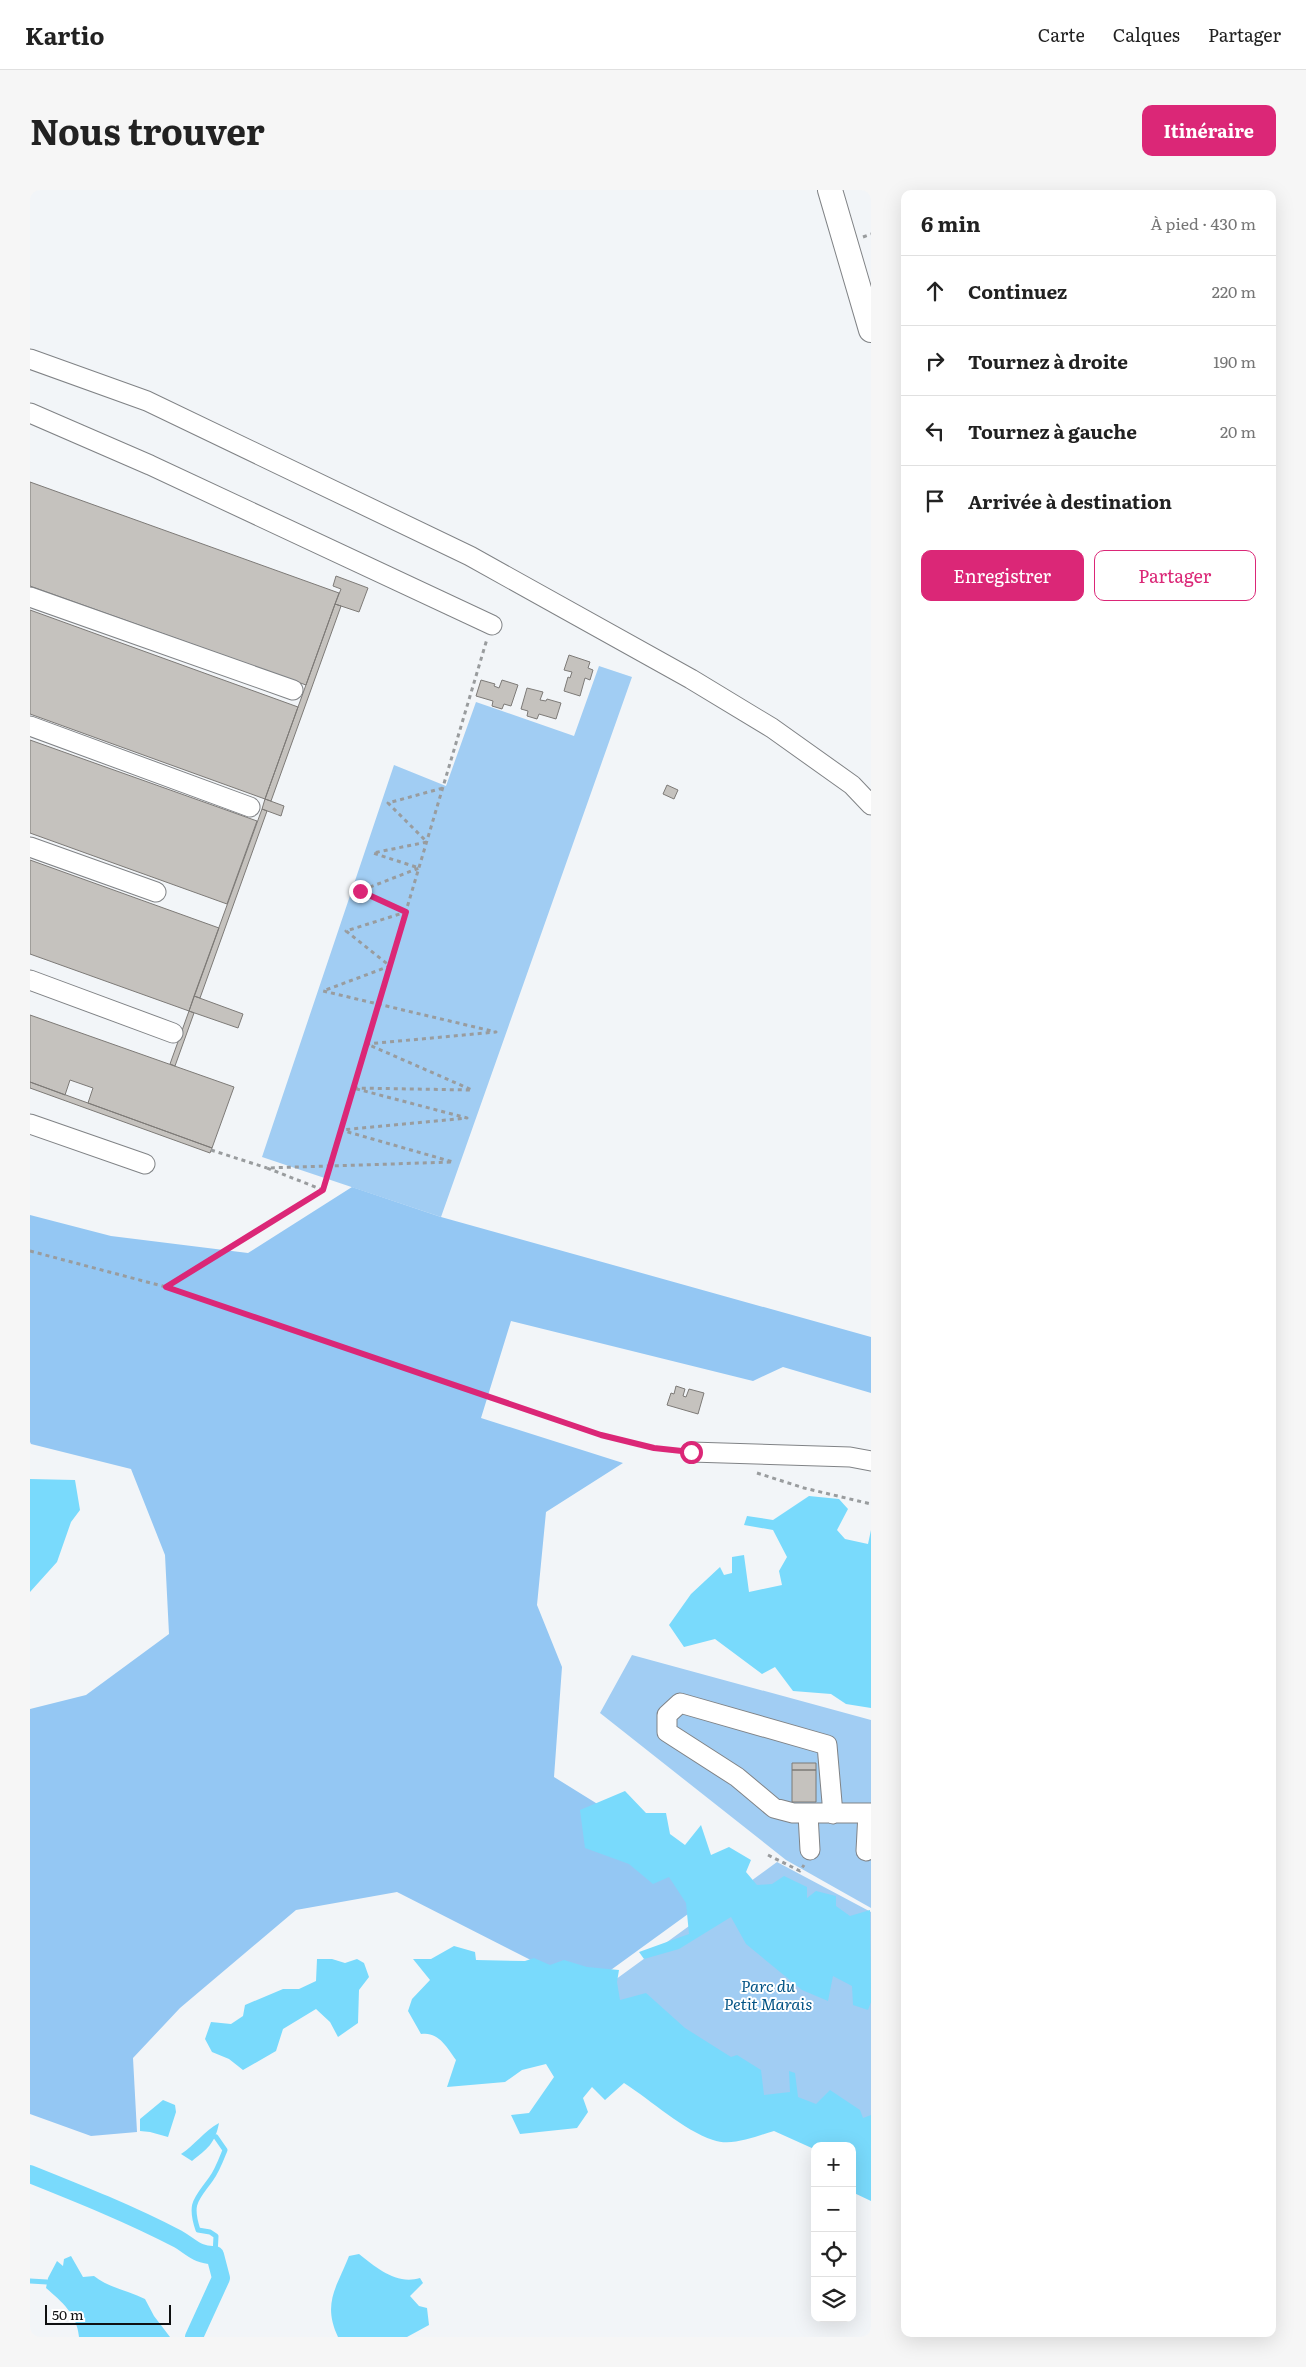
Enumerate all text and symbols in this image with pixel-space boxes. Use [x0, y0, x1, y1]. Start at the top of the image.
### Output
text: Kartio [25, 17, 104, 52]
text: Carte [1038, 21, 1085, 48]
text: Calques [1113, 21, 1180, 48]
text: Partager [1208, 21, 1281, 48]
text: Nous trouver [30, 104, 265, 156]
button: Itinéraire [1142, 105, 1276, 156]
text: 6 min [921, 207, 981, 238]
text: À pied · 430 m [1151, 211, 1256, 235]
icon: ahead [921, 277, 949, 305]
text: Continuez [968, 277, 1067, 305]
text: 220 m [1212, 279, 1256, 303]
icon: right [921, 347, 949, 375]
text: Tournez à droite [968, 347, 1128, 375]
text: 190 m [1213, 349, 1256, 373]
icon: left [921, 417, 949, 445]
text: Tournez à gauche [968, 417, 1137, 445]
text: 20 m [1220, 419, 1256, 443]
icon: arrive [921, 487, 949, 515]
text: Arrivée à destination [968, 487, 1172, 515]
button: Enregistrer [921, 550, 1084, 601]
button: Partager [1094, 550, 1256, 601]
route end [349, 880, 372, 903]
route start [680, 1441, 703, 1464]
park label: Parc du Petit Marais [724, 1973, 812, 2015]
map controls [811, 2142, 856, 2322]
button: + [811, 2142, 856, 2187]
button: − [811, 2187, 856, 2232]
button: locate [811, 2232, 856, 2277]
button: layers [811, 2277, 856, 2322]
scale bar [45, 2302, 171, 2325]
text: 50 m [52, 2304, 84, 2324]

